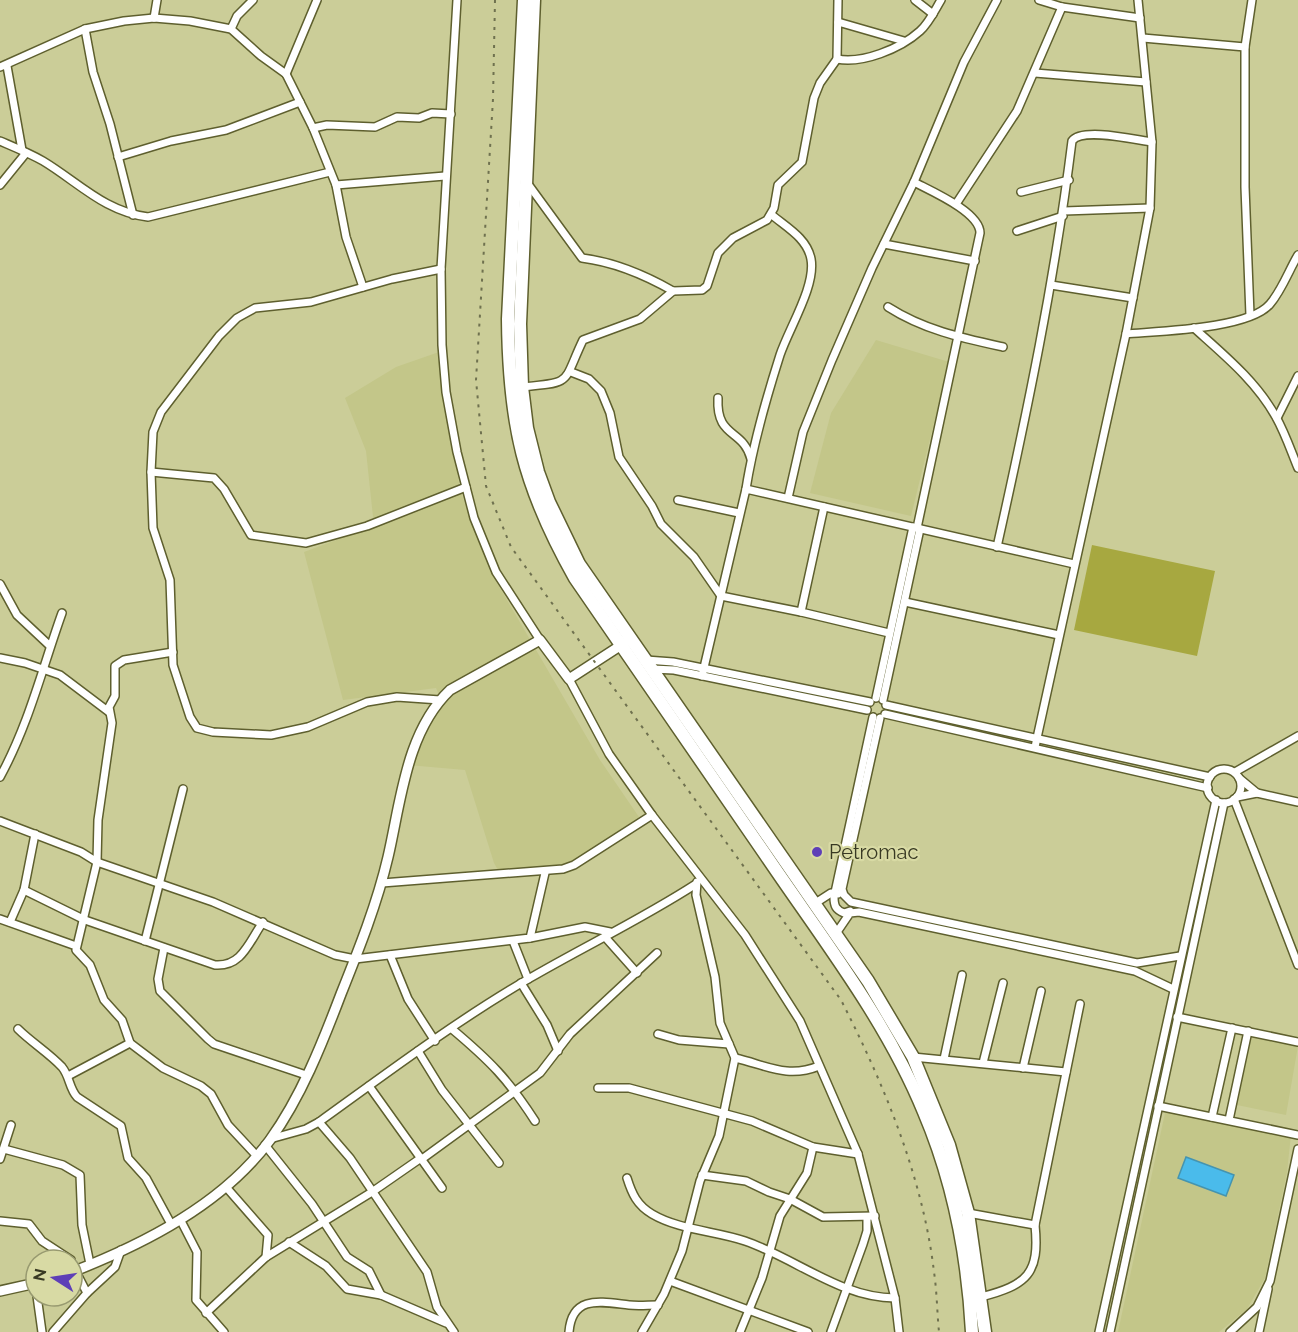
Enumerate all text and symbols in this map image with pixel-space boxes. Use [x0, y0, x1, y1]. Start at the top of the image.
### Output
place label: Petromac [829, 840, 918, 864]
marker: Petromac [810, 845, 824, 859]
north arrow [24, 1248, 84, 1308]
text: N [29, 1267, 50, 1283]

